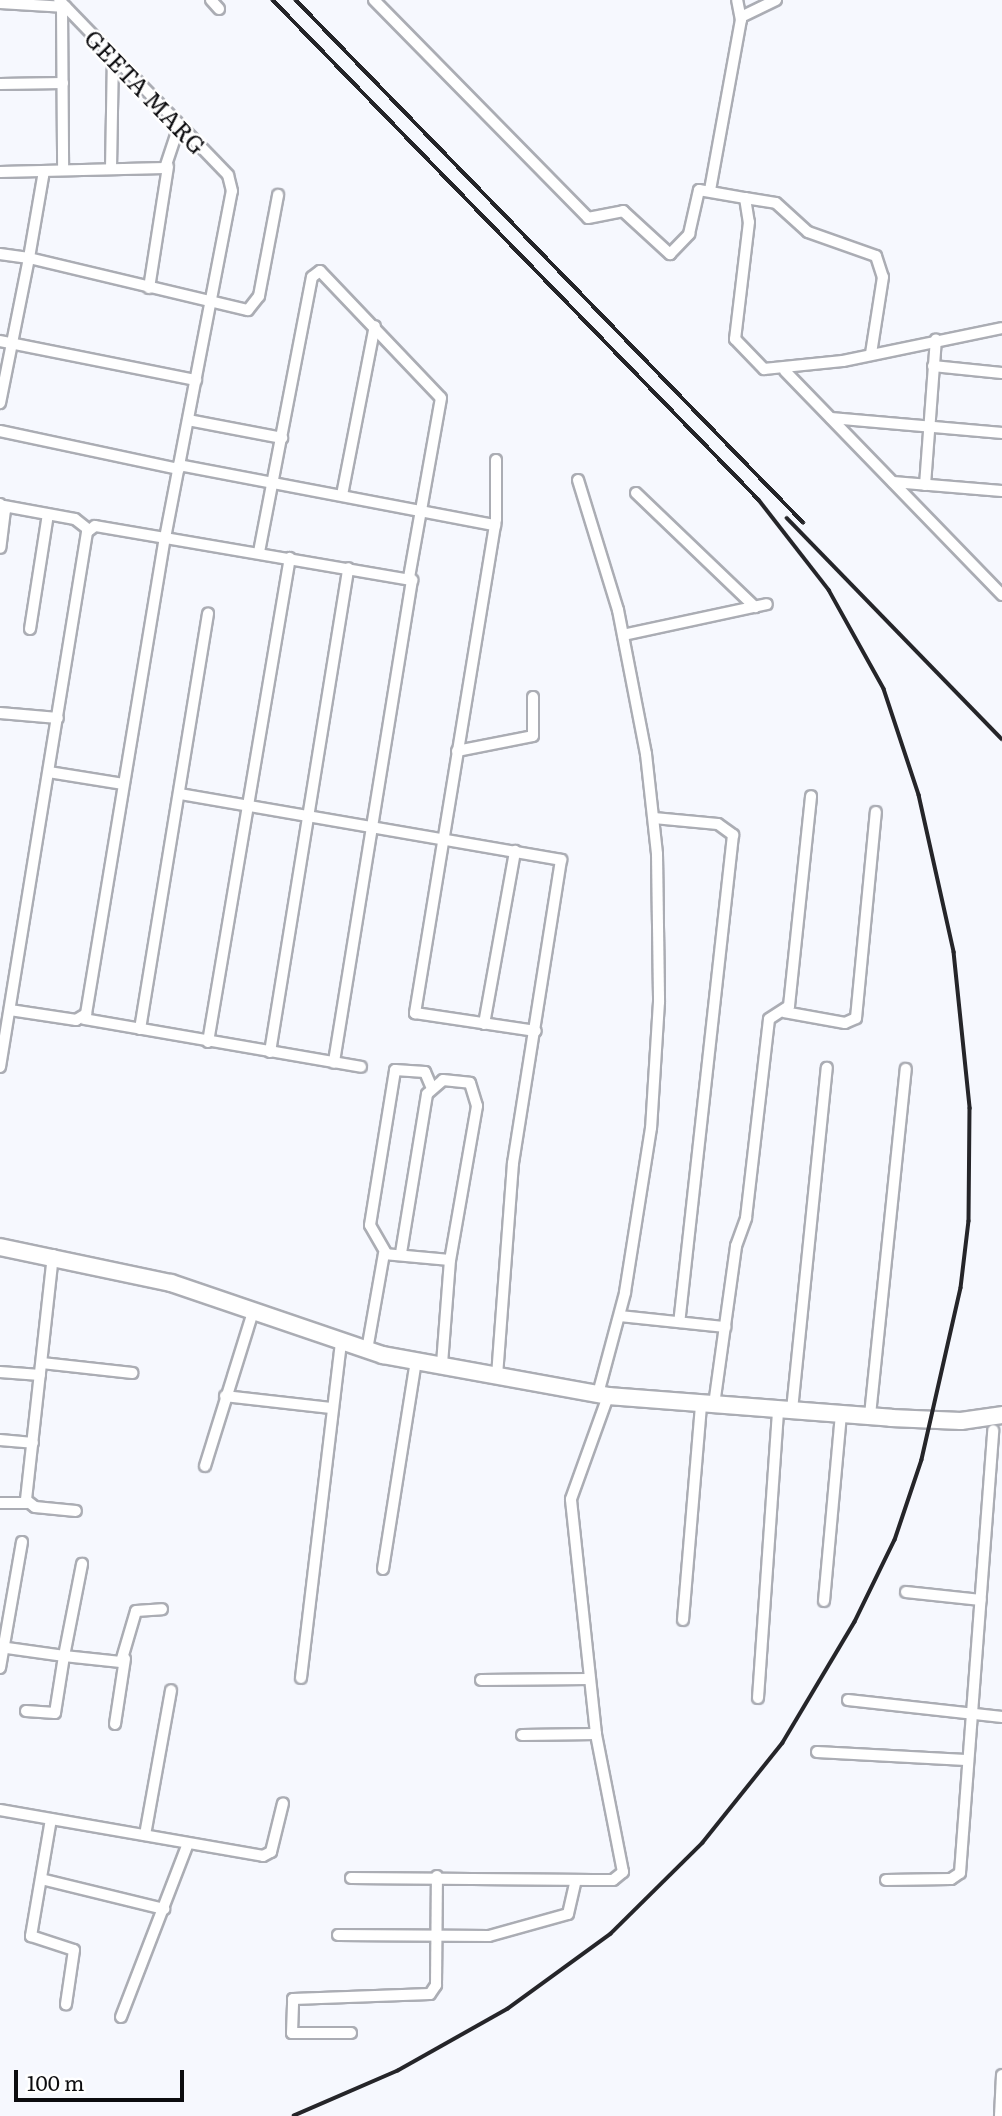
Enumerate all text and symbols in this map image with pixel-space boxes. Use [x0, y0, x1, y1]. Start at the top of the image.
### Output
street label: GEETA MARG [79, 23, 213, 159]
scale bar [18, 2056, 187, 2100]
text: 100 m [27, 2066, 84, 2097]

